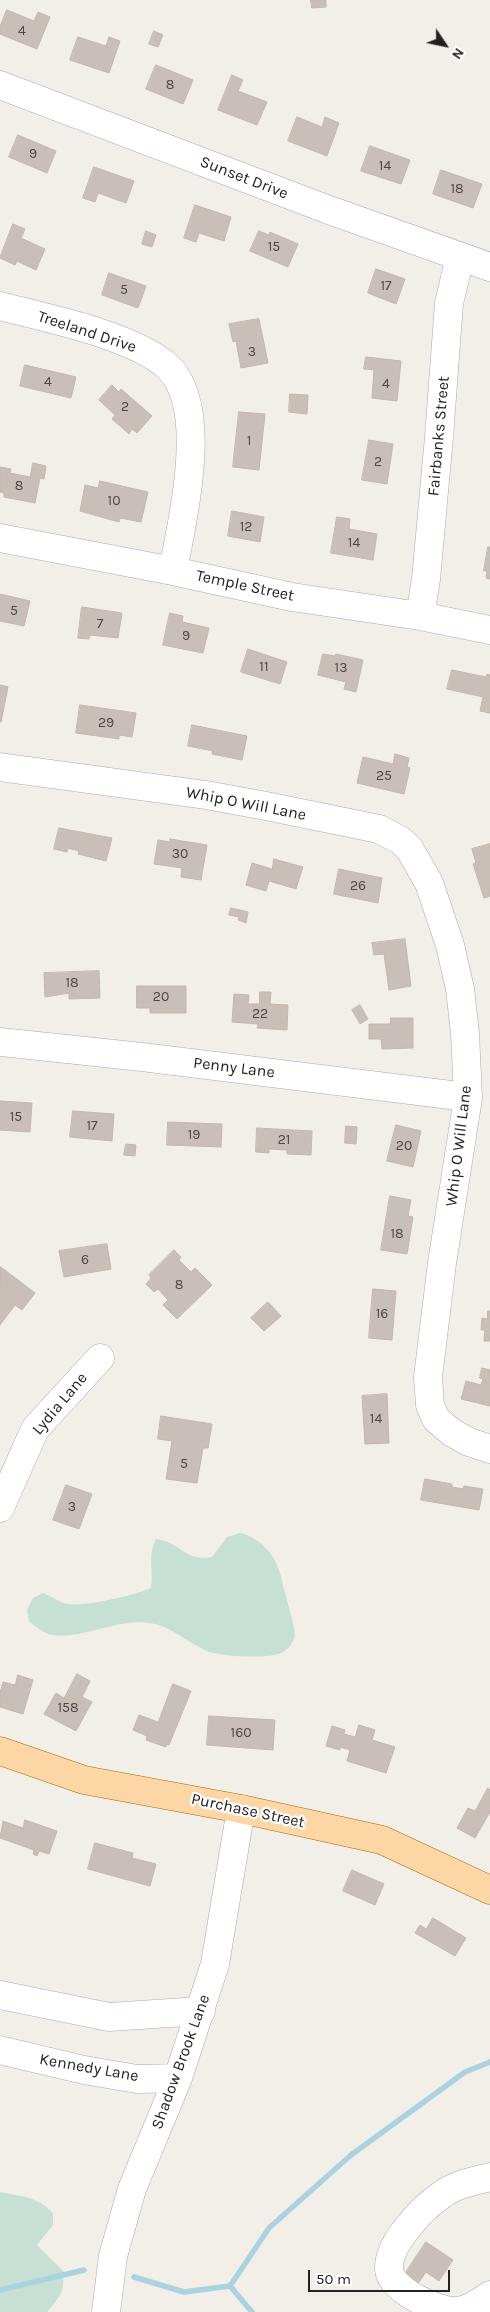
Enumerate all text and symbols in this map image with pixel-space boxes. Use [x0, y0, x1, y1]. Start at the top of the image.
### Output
north arrow [420, 20, 470, 70]
house number: 4 [18, 23, 26, 39]
text: N [448, 45, 468, 63]
house number: 8 [166, 77, 174, 93]
house number: 9 [29, 146, 37, 162]
street label: Sunset Drive [197, 152, 291, 204]
house number: 14 [379, 158, 391, 174]
house number: 18 [450, 181, 464, 197]
house number: 15 [268, 239, 280, 255]
house number: 17 [380, 278, 392, 294]
house number: 5 [120, 282, 128, 298]
street label: Treeland Drive [35, 307, 139, 357]
house number: 3 [248, 344, 256, 360]
house number: 4 [44, 374, 52, 390]
street label: Fairbanks Street [424, 375, 454, 497]
house number: 4 [382, 376, 390, 392]
house number: 2 [121, 399, 129, 415]
house number: 1 [247, 433, 251, 449]
house number: 2 [374, 454, 382, 470]
house number: 8 [15, 478, 23, 494]
house number: 10 [108, 493, 120, 509]
house number: 12 [240, 519, 252, 535]
house number: 14 [348, 535, 360, 551]
street label: Temple Street [194, 566, 296, 606]
house number: 5 [10, 603, 18, 619]
house number: 7 [97, 616, 103, 632]
house number: 9 [182, 628, 190, 644]
house number: 11 [259, 659, 269, 675]
house number: 13 [335, 660, 347, 676]
house number: 29 [98, 715, 114, 731]
house number: 25 [376, 768, 392, 784]
street label: Whip O Will Lane [184, 783, 308, 825]
house number: 30 [172, 846, 188, 862]
house number: 26 [350, 878, 366, 894]
house number: 18 [65, 975, 79, 991]
house number: 20 [153, 989, 169, 1005]
house number: 22 [252, 1006, 268, 1022]
street label: Penny Lane [192, 1053, 276, 1083]
street label: Whip O Will Lane [442, 1084, 476, 1208]
house number: 15 [10, 1109, 22, 1125]
house number: 17 [86, 1118, 98, 1134]
house number: 19 [188, 1127, 200, 1143]
house number: 21 [278, 1132, 290, 1148]
house number: 20 [396, 1138, 412, 1154]
house number: 18 [390, 1226, 404, 1242]
house number: 6 [81, 1252, 89, 1268]
house number: 8 [175, 1277, 183, 1293]
house number: 16 [376, 1306, 388, 1322]
street label: Lydia Lane [28, 1369, 92, 1439]
house number: 14 [370, 1411, 382, 1427]
house number: 5 [180, 1456, 188, 1472]
house number: 3 [68, 1499, 76, 1515]
house number: 158 [57, 1700, 79, 1716]
house number: 160 [231, 1725, 251, 1741]
street label: Purchase Street [190, 1790, 306, 1832]
street label: Shadow Brook Lane [148, 1992, 214, 2132]
street label: Kennedy Lane [38, 2050, 140, 2086]
scale bar [310, 2260, 452, 2292]
text: 50 m [316, 2270, 351, 2288]

